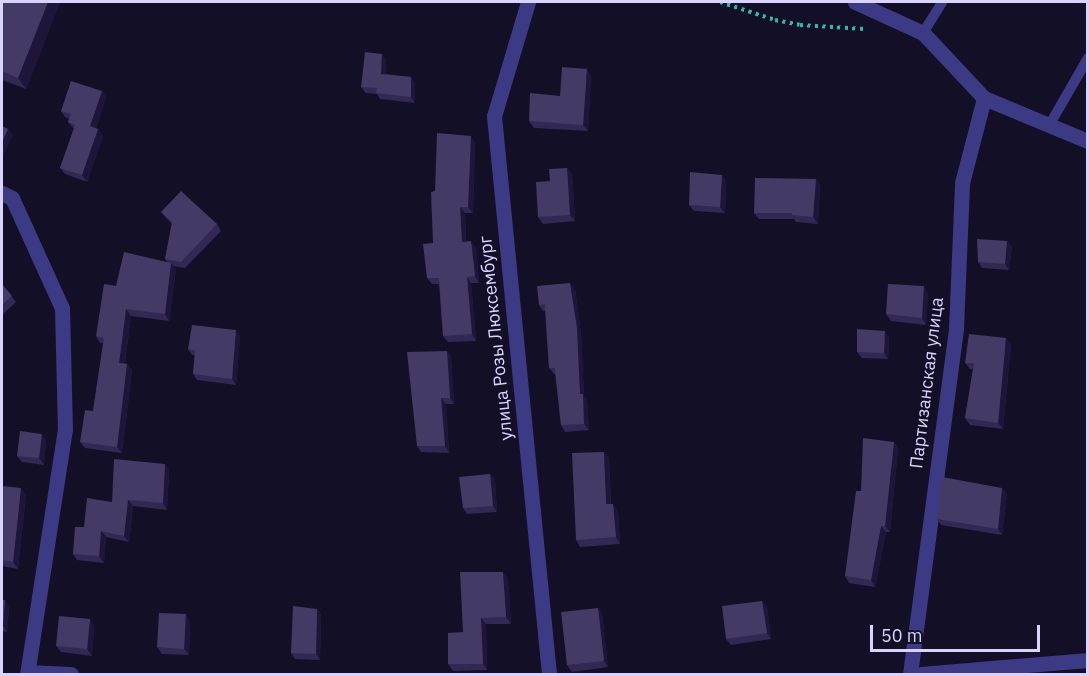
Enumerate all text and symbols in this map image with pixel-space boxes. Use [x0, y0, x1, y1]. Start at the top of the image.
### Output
street label: улица Розы Люксембург [475, 235, 517, 441]
street label: Партизанская улица [906, 296, 948, 470]
scale bar [873, 613, 1042, 651]
text: 50 m [881, 624, 923, 647]

